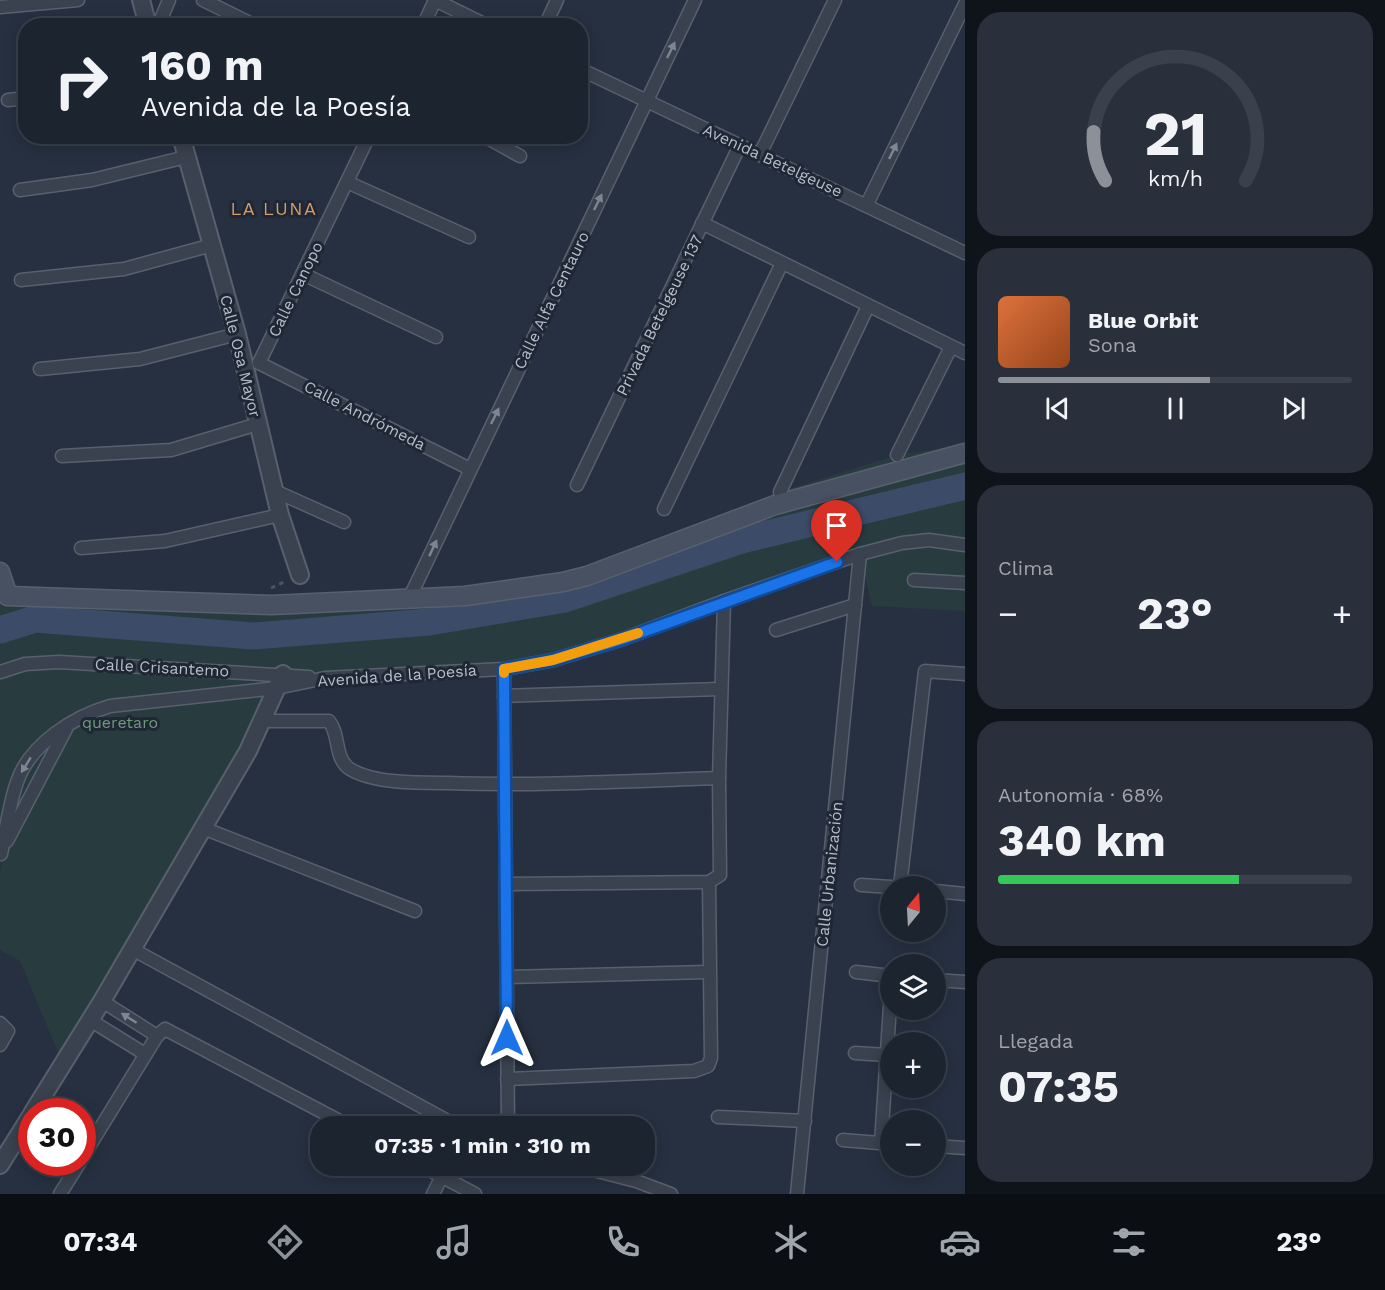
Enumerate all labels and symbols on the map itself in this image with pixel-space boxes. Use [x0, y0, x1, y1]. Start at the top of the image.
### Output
one-way arrow [667, 41, 676, 58]
street label: Avenida Betelgeuse [700, 120, 845, 201]
one-way arrow [888, 143, 897, 160]
one-way arrow [593, 194, 602, 211]
district label: LA LUNA [231, 198, 317, 219]
street label: Calle Alfa Centauro [510, 228, 593, 372]
street label: Privada Betelgeuse 137 [612, 232, 707, 399]
street label: Calle Canopo [264, 238, 327, 340]
street label: Calle Osa Mayor [216, 293, 265, 420]
street label: Calle Andrómeda [301, 377, 429, 454]
one-way arrow [491, 408, 500, 425]
pin [811, 500, 862, 562]
one-way arrow [428, 538, 438, 556]
street label: Calle Crisantemo [94, 654, 230, 681]
street label: Avenida de la Poesía [317, 660, 477, 691]
park label: queretaro [82, 713, 158, 732]
one-way arrow [21, 757, 31, 774]
street label: Calle Urbanización [812, 801, 847, 948]
north arrow [880, 876, 946, 942]
position arrow [475, 1006, 539, 1070]
one-way arrow [121, 1013, 137, 1024]
speed limit sign: 30 [18, 1098, 96, 1176]

